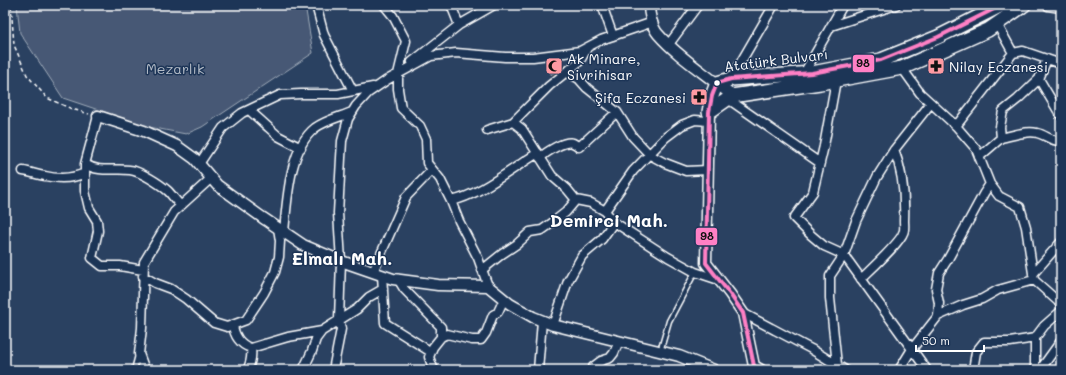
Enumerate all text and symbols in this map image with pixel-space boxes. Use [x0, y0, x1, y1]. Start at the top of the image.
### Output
street label: Atatürk Bulvarı [723, 44, 829, 76]
place label: Ak Minare, Sivrihisar [567, 49, 640, 84]
line badge: 98 [852, 54, 875, 73]
text: 98 [856, 55, 870, 70]
mosque icon: Ak Minare, Sivrihisar [544, 56, 564, 76]
pharmacy icon: Nilay Eczanesi [926, 56, 946, 76]
place label: Nilay Eczanesi [949, 57, 1048, 76]
park label: Mezarlık [146, 59, 204, 78]
unlabelled marker [712, 78, 722, 88]
pharmacy icon: Şifa Eczanesi [689, 87, 709, 107]
place label: Şifa Eczanesi [595, 88, 686, 107]
district label: Demirci Mah. [550, 208, 668, 232]
line badge: 98 [695, 227, 718, 246]
text: 98 [700, 228, 714, 243]
district label: Elmalı Mah. [292, 246, 392, 270]
scale bar [916, 327, 984, 353]
text: 50 m [922, 332, 950, 348]

